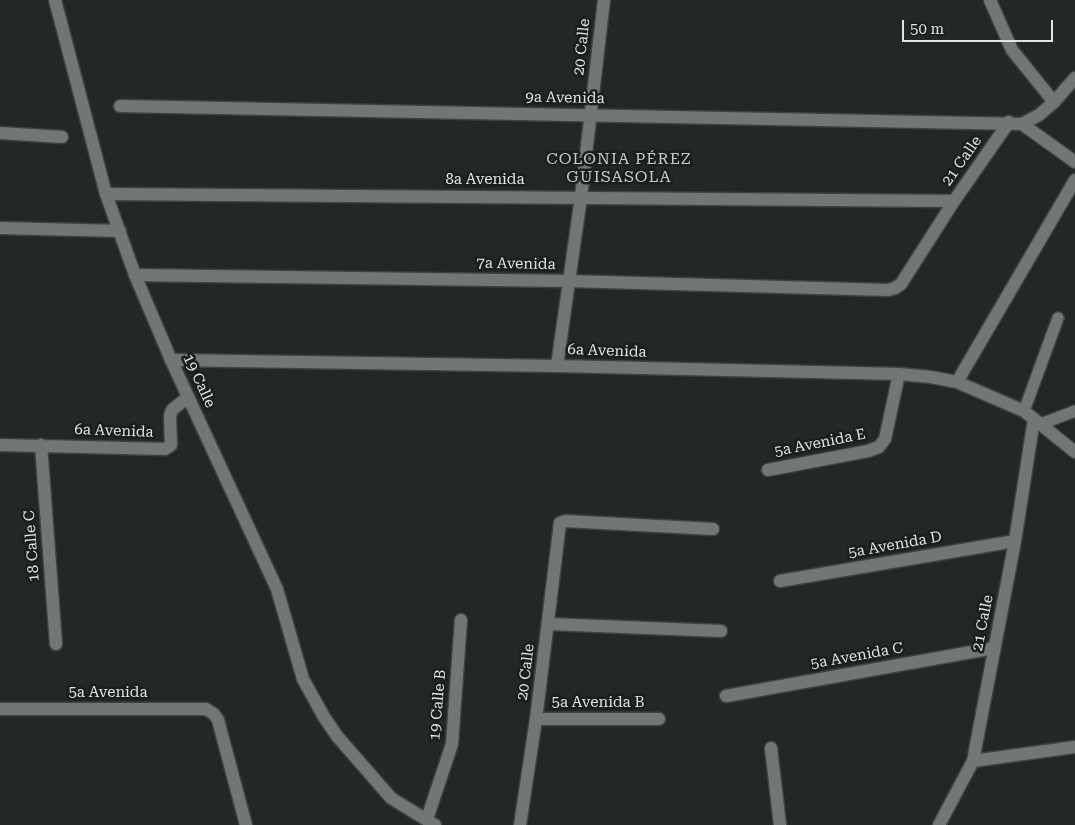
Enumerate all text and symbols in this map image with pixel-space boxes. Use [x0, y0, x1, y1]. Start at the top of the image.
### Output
scale bar [905, 10, 1056, 42]
street label: 20 Calle [570, 18, 594, 76]
text: 50 m [910, 20, 944, 38]
street label: 9a Avenida [525, 88, 605, 108]
street label: 21 Calle [938, 132, 986, 190]
district label: COLONIA PÉREZ GUISASOLA [545, 149, 693, 187]
street label: 8a Avenida [445, 171, 525, 189]
street label: 7a Avenida [476, 254, 556, 274]
street label: 6a Avenida [567, 341, 647, 361]
street label: 19 Calle [179, 351, 219, 411]
street label: 6a Avenida [74, 421, 154, 441]
street label: 5a Avenida E [773, 425, 867, 461]
street label: 18 Calle C [21, 510, 43, 582]
street label: 5a Avenida D [847, 528, 943, 562]
street label: 21 Calle [969, 593, 997, 653]
street label: 5a Avenida C [809, 639, 905, 673]
street label: 20 Calle [514, 643, 538, 701]
street label: 19 Calle B [426, 669, 450, 741]
street label: 5a Avenida [68, 684, 148, 702]
street label: 5a Avenida B [551, 694, 645, 712]

